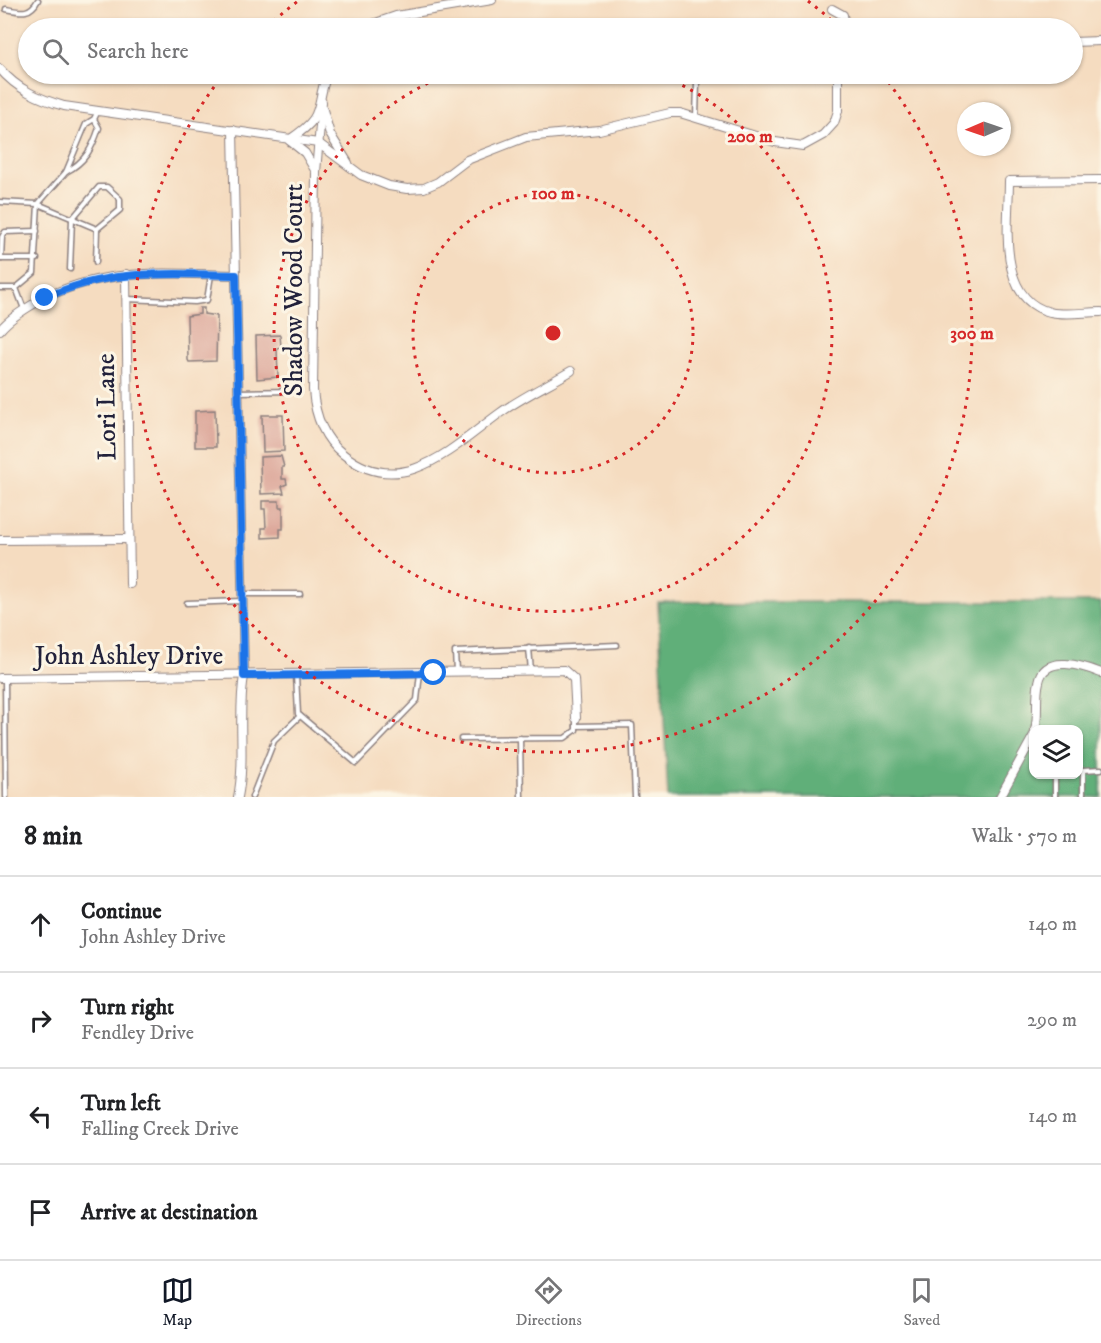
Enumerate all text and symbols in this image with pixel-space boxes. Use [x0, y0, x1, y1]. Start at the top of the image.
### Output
search box [18, 18, 1083, 84]
icon: search [39, 35, 72, 68]
text: Search here [87, 38, 189, 65]
north arrow [957, 102, 1011, 156]
text: 200 m [727, 126, 773, 148]
text: 100 m [531, 183, 575, 205]
street label: Shadow Wood Court [278, 184, 311, 396]
route end [31, 284, 57, 310]
centre of rings [543, 323, 563, 343]
text: 300 m [950, 323, 994, 345]
street label: Lori Lane [90, 353, 124, 461]
street label: John Ashley Drive [33, 640, 223, 673]
route start [420, 659, 446, 685]
map controls [1029, 725, 1083, 779]
button: layers [1029, 725, 1083, 779]
text: 8 min [24, 820, 82, 853]
text: Walk · 570 m [972, 824, 1077, 849]
text: Continue [81, 898, 162, 925]
icon: ahead [24, 908, 57, 941]
text: 140 m [1028, 912, 1077, 937]
text: John Ashley Drive [81, 925, 226, 950]
text: Turn right [81, 994, 174, 1021]
icon: right [24, 1004, 57, 1037]
text: 290 m [1027, 1008, 1077, 1033]
text: Fendley Drive [81, 1021, 194, 1046]
text: Turn left [81, 1090, 161, 1117]
icon: left [24, 1100, 57, 1133]
text: 140 m [1028, 1104, 1077, 1129]
text: Falling Creek Drive [81, 1117, 239, 1142]
icon: arrive [24, 1196, 57, 1229]
text: Arrive at destination [81, 1199, 258, 1226]
tab: Map [161, 1274, 194, 1330]
tab: Directions [515, 1274, 582, 1330]
tab: Saved [903, 1274, 940, 1330]

